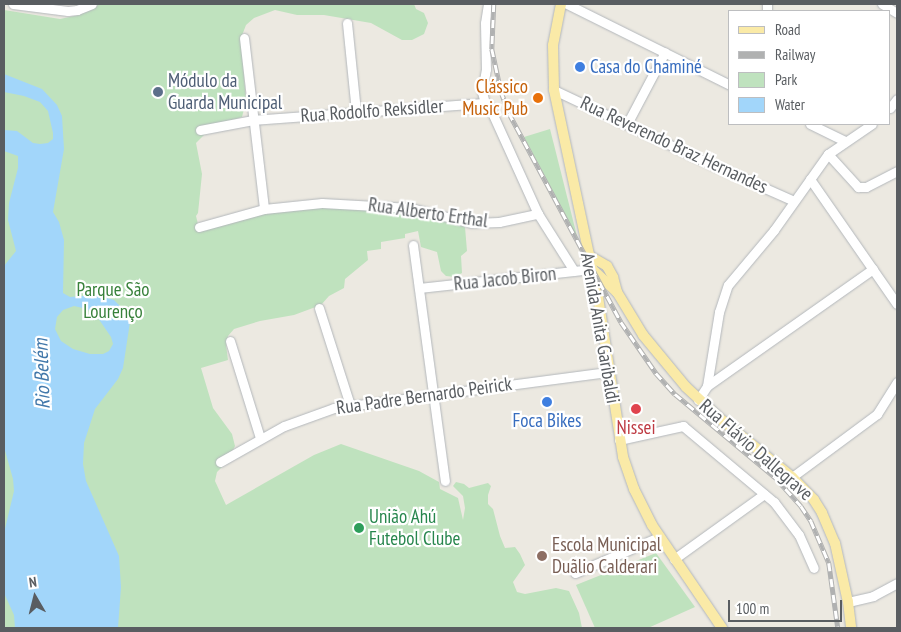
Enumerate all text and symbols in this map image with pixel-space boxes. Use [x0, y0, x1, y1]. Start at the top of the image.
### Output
legend [728, 10, 891, 125]
text: Road [775, 20, 801, 39]
text: Railway [775, 45, 815, 64]
place label: Casa do Chaminé [590, 56, 702, 78]
marker: Casa do Chaminé [574, 61, 586, 73]
place label: Módulo da Guarda Municipal [168, 70, 282, 114]
text: Park [775, 70, 797, 89]
place label: Clássico Music Pub [462, 76, 528, 120]
marker: Módulo da Guarda Municipal [152, 86, 164, 98]
street label: Rua Reverendo Braz Hernandes [576, 91, 772, 199]
marker: Clássico Music Pub [532, 92, 544, 104]
street label: Rua Rodolfo Reksidler [300, 95, 444, 127]
text: Water [775, 95, 805, 114]
street label: Rua Alberto Erthal [367, 193, 489, 233]
street label: Avenida Anita Garibaldi [575, 251, 625, 405]
street label: Rua Jacob Biron [453, 262, 557, 296]
park label: Parque São Lourenço [76, 279, 150, 323]
water label: Rio Belém [29, 338, 55, 410]
street label: Rua Padre Bernardo Peirick [335, 372, 513, 420]
street label: Rua Flávio Dallegrave [695, 395, 817, 505]
marker: Foca Bikes [541, 396, 553, 408]
marker: Nissei [630, 403, 642, 415]
place label: Foca Bikes [513, 410, 581, 432]
place label: Nissei [616, 417, 656, 439]
place label: União Ahú Futebol Clube [369, 506, 460, 550]
marker: União Ahú Futebol Clube [353, 522, 365, 534]
place label: Escola Municipal Duãlio Calderari [552, 534, 661, 578]
marker: Escola Municipal Duãlio Calderari [536, 550, 548, 562]
north arrow [10, 572, 60, 622]
text: N [28, 573, 38, 592]
scale bar [731, 590, 845, 622]
text: 100 m [736, 599, 769, 618]

